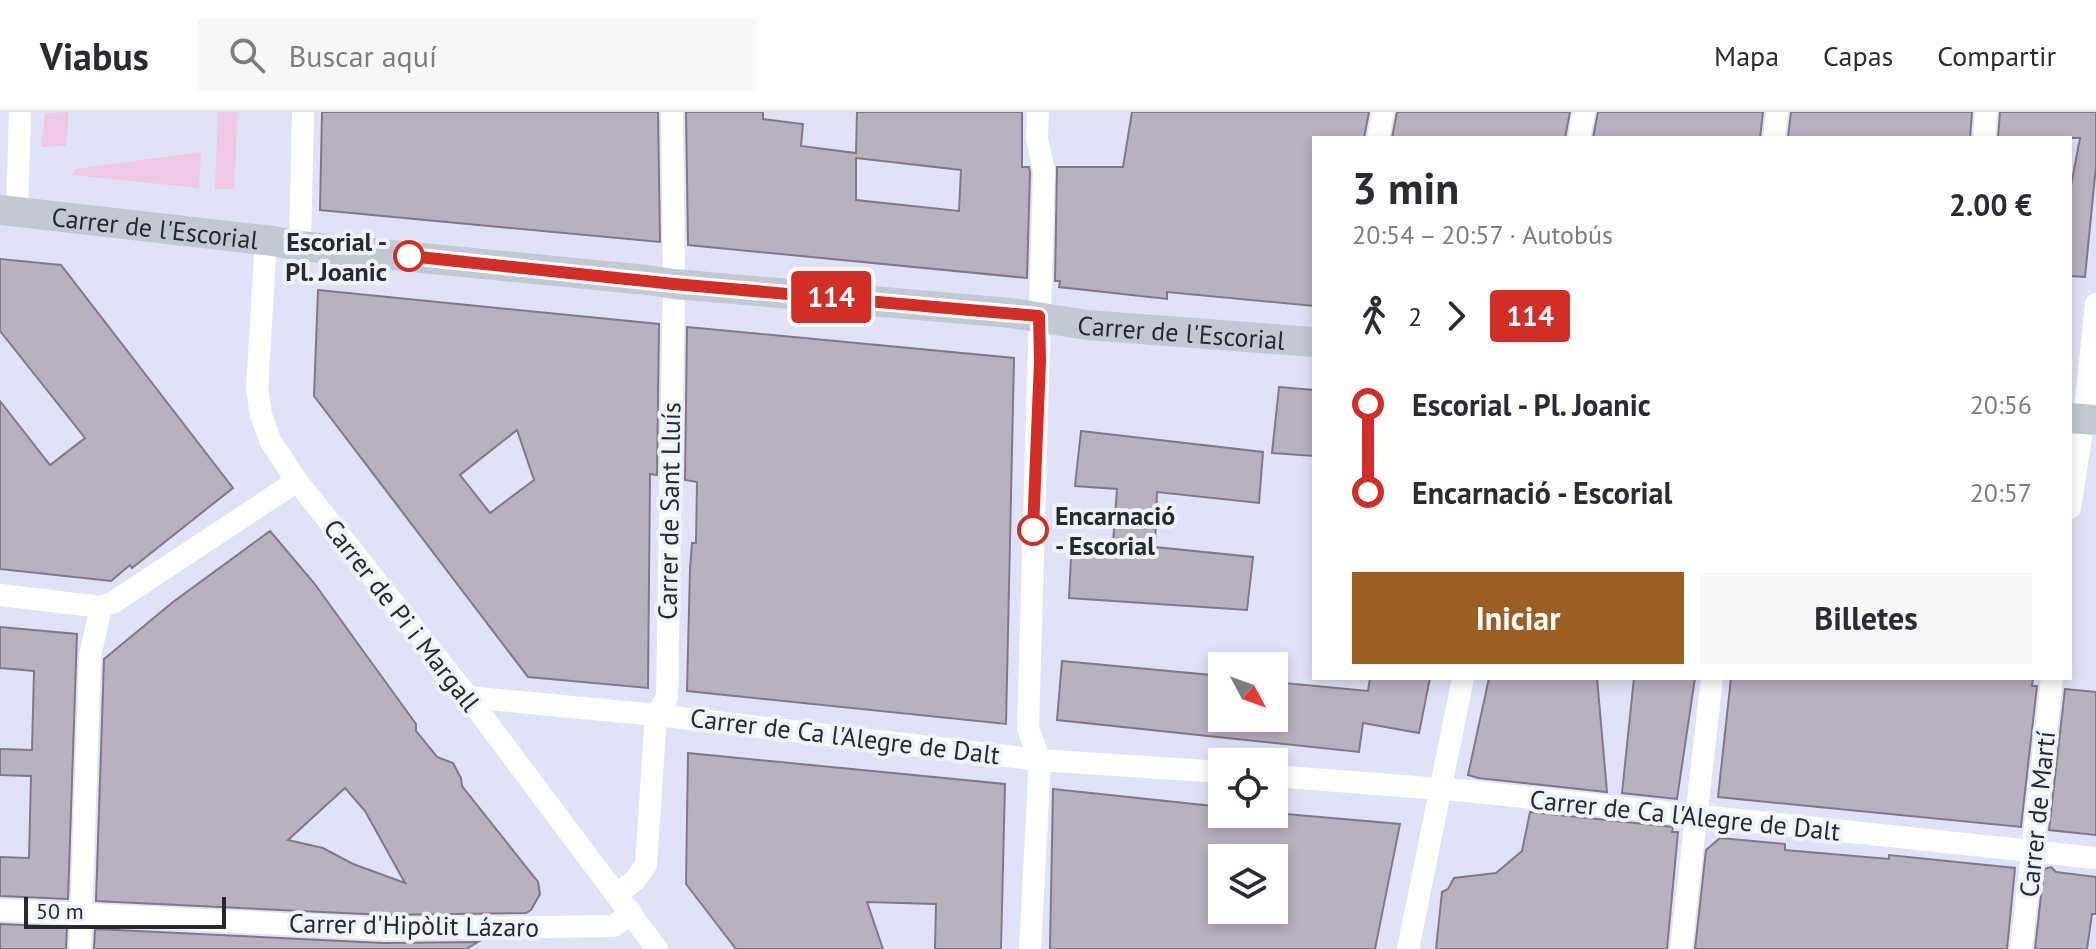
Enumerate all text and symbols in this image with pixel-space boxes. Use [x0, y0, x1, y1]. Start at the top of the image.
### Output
search box [197, 19, 757, 91]
text: Viabus [40, 31, 149, 80]
icon: search [225, 33, 269, 77]
text: Buscar aquí [289, 36, 437, 75]
text: Mapa [1714, 37, 1779, 74]
text: Capas [1823, 37, 1893, 74]
text: Compartir [1937, 37, 2056, 74]
text: 3 min [1352, 159, 1459, 216]
text: 2.00 € [1949, 185, 2032, 224]
street label: Carrer de l'Escorial [50, 199, 260, 256]
text: 20:54 – 20:57 · Autobús [1352, 218, 1613, 251]
place label: Escorial - Pl. Joanic [285, 225, 387, 288]
marker: Escorial - Pl. Joanic [394, 241, 424, 271]
line badge: 114 [785, 271, 877, 323]
text: 114 [807, 278, 855, 315]
icon: walk [1352, 294, 1396, 338]
icon: forward [1434, 294, 1478, 338]
text: 114 [1506, 297, 1554, 334]
text: 2 [1408, 300, 1422, 333]
street label: Carrer de l'Escorial [1075, 307, 1287, 356]
text: Escorial - Pl. Joanic [1412, 385, 1651, 424]
text: 20:56 [1970, 388, 2032, 421]
street label: Carrer de Sant Lluís [651, 402, 687, 620]
text: Encarnació - Escorial [1412, 473, 1672, 512]
text: 20:57 [1970, 476, 2032, 509]
place label: Encarnació - Escorial [1055, 499, 1175, 562]
street label: Carrer de Pi i Margall [317, 512, 488, 718]
marker: Encarnació - Escorial [1018, 515, 1048, 545]
button: Iniciar [1352, 572, 1684, 664]
button: Billetes [1700, 572, 2032, 664]
north arrow [1208, 652, 1288, 732]
map controls [1208, 652, 1288, 924]
street label: Carrer de Ca l'Alegre de Dalt [688, 701, 1002, 771]
street label: Carrer de Martí [2012, 729, 2062, 899]
button: locate [1208, 748, 1288, 828]
street label: Carrer de Ca l'Alegre de Dalt [1528, 782, 1842, 848]
button: layers [1208, 844, 1288, 924]
scale bar [24, 893, 226, 929]
text: 50 m [36, 897, 84, 925]
street label: Carrer d'Hipòlit Lázaro [289, 906, 539, 944]

